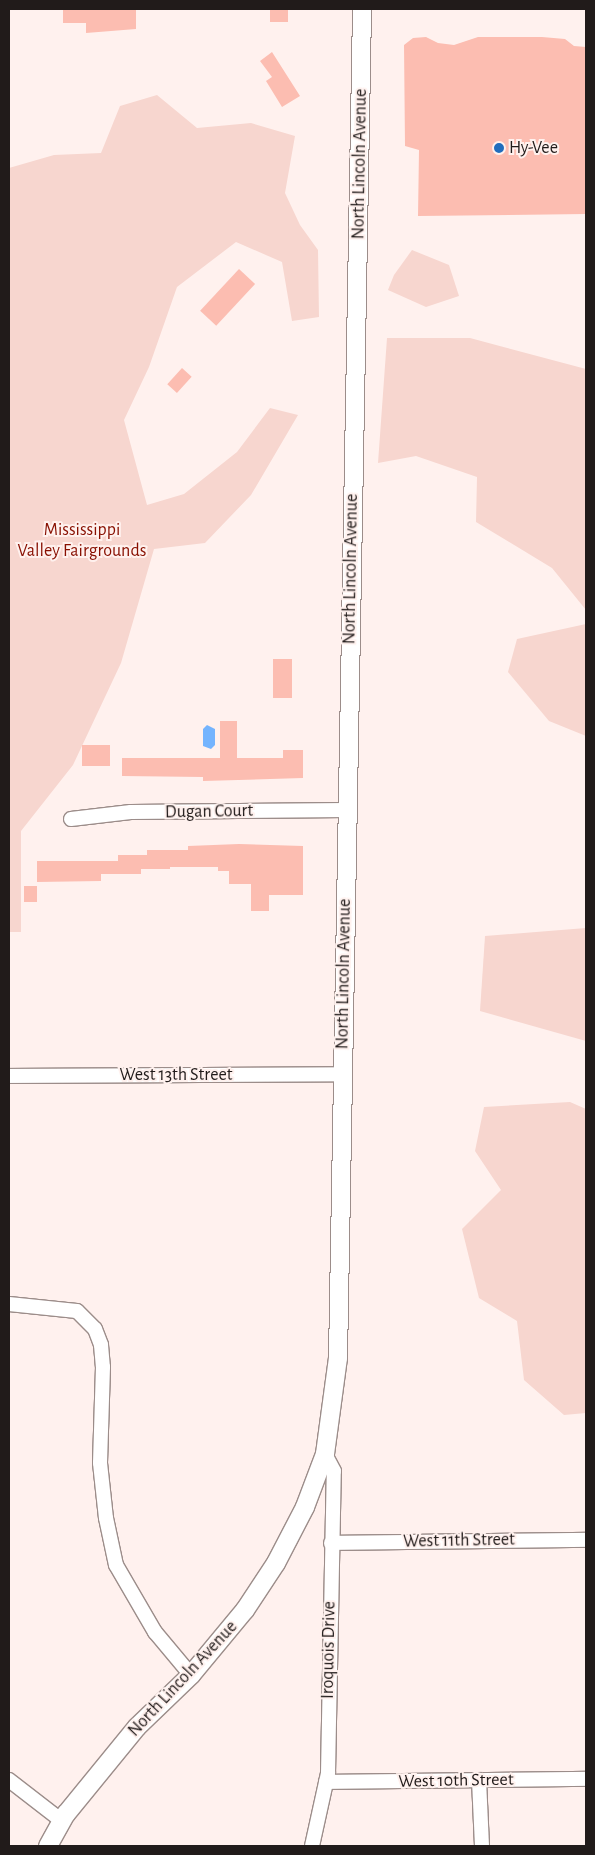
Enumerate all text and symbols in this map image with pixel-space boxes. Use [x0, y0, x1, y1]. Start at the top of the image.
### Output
street label: North Lincoln Avenue [348, 89, 372, 239]
place label: Hy-Vee [509, 137, 558, 159]
marker: Hy-Vee [493, 142, 505, 154]
street label: North Lincoln Avenue [339, 494, 363, 644]
park label: Mississippi Valley Fairgrounds [18, 520, 146, 562]
street label: Dugan Court [165, 800, 253, 824]
street label: North Lincoln Avenue [332, 899, 356, 1049]
street label: West 13th Street [119, 1064, 233, 1086]
street label: West 11th Street [403, 1529, 515, 1553]
street label: Iroquois Drive [317, 1601, 341, 1699]
street label: North Lincoln Avenue [124, 1617, 242, 1741]
street label: West 10th Street [398, 1769, 514, 1793]

